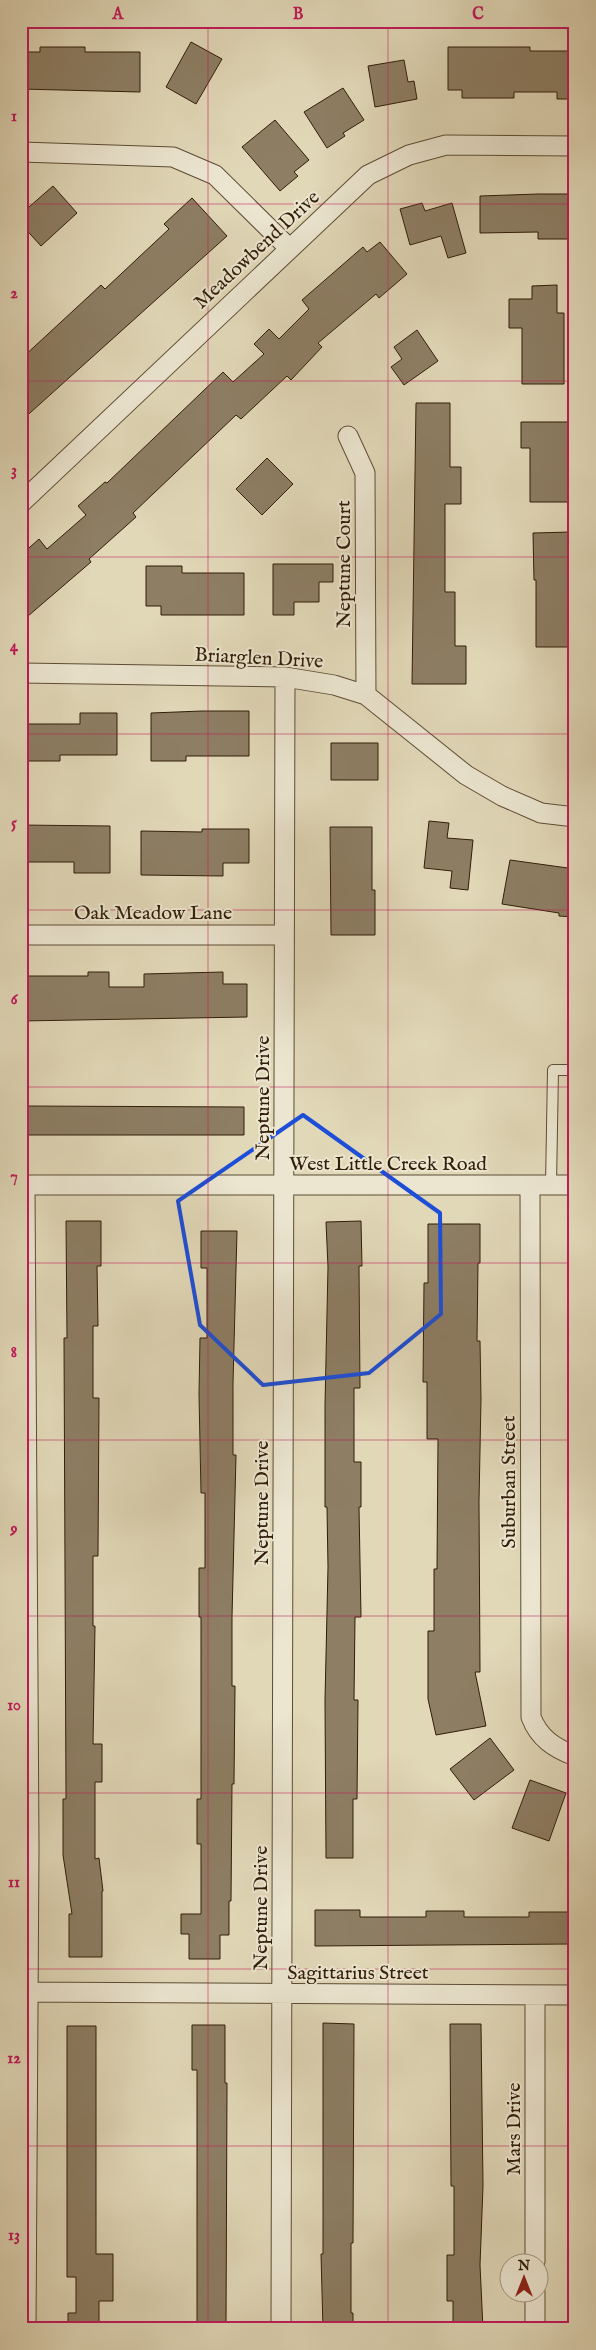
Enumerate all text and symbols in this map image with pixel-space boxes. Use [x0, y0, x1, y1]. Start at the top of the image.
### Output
text: A [112, 5, 125, 25]
text: B [293, 5, 304, 25]
text: C [472, 5, 484, 25]
text: 1 [11, 107, 17, 127]
street label: Meadowbend Drive [189, 185, 325, 315]
text: 2 [10, 284, 18, 304]
text: 3 [11, 461, 17, 481]
street label: Neptune Court [332, 500, 357, 628]
text: 4 [10, 637, 19, 657]
street label: Briarglen Drive [194, 643, 324, 674]
text: 5 [11, 814, 17, 834]
street label: Oak Meadow Lane [74, 901, 232, 926]
text: 6 [11, 990, 19, 1010]
street label: Neptune Drive [251, 1036, 276, 1160]
street label: West Little Creek Road [289, 1152, 487, 1177]
text: 7 [10, 1167, 18, 1187]
text: 8 [11, 1343, 17, 1363]
street label: Suburban Street [497, 1415, 522, 1548]
street label: Neptune Drive [250, 1441, 275, 1565]
text: 9 [10, 1520, 18, 1540]
text: 10 [7, 1696, 21, 1716]
street label: Neptune Drive [249, 1846, 274, 1970]
text: 11 [8, 1873, 20, 1893]
street label: Sagittarius Street [287, 1961, 429, 1986]
text: 12 [7, 2049, 21, 2069]
street label: Mars Drive [502, 2083, 527, 2175]
text: 13 [8, 2226, 20, 2246]
north arrow [498, 2252, 548, 2302]
text: N [517, 2257, 530, 2275]

